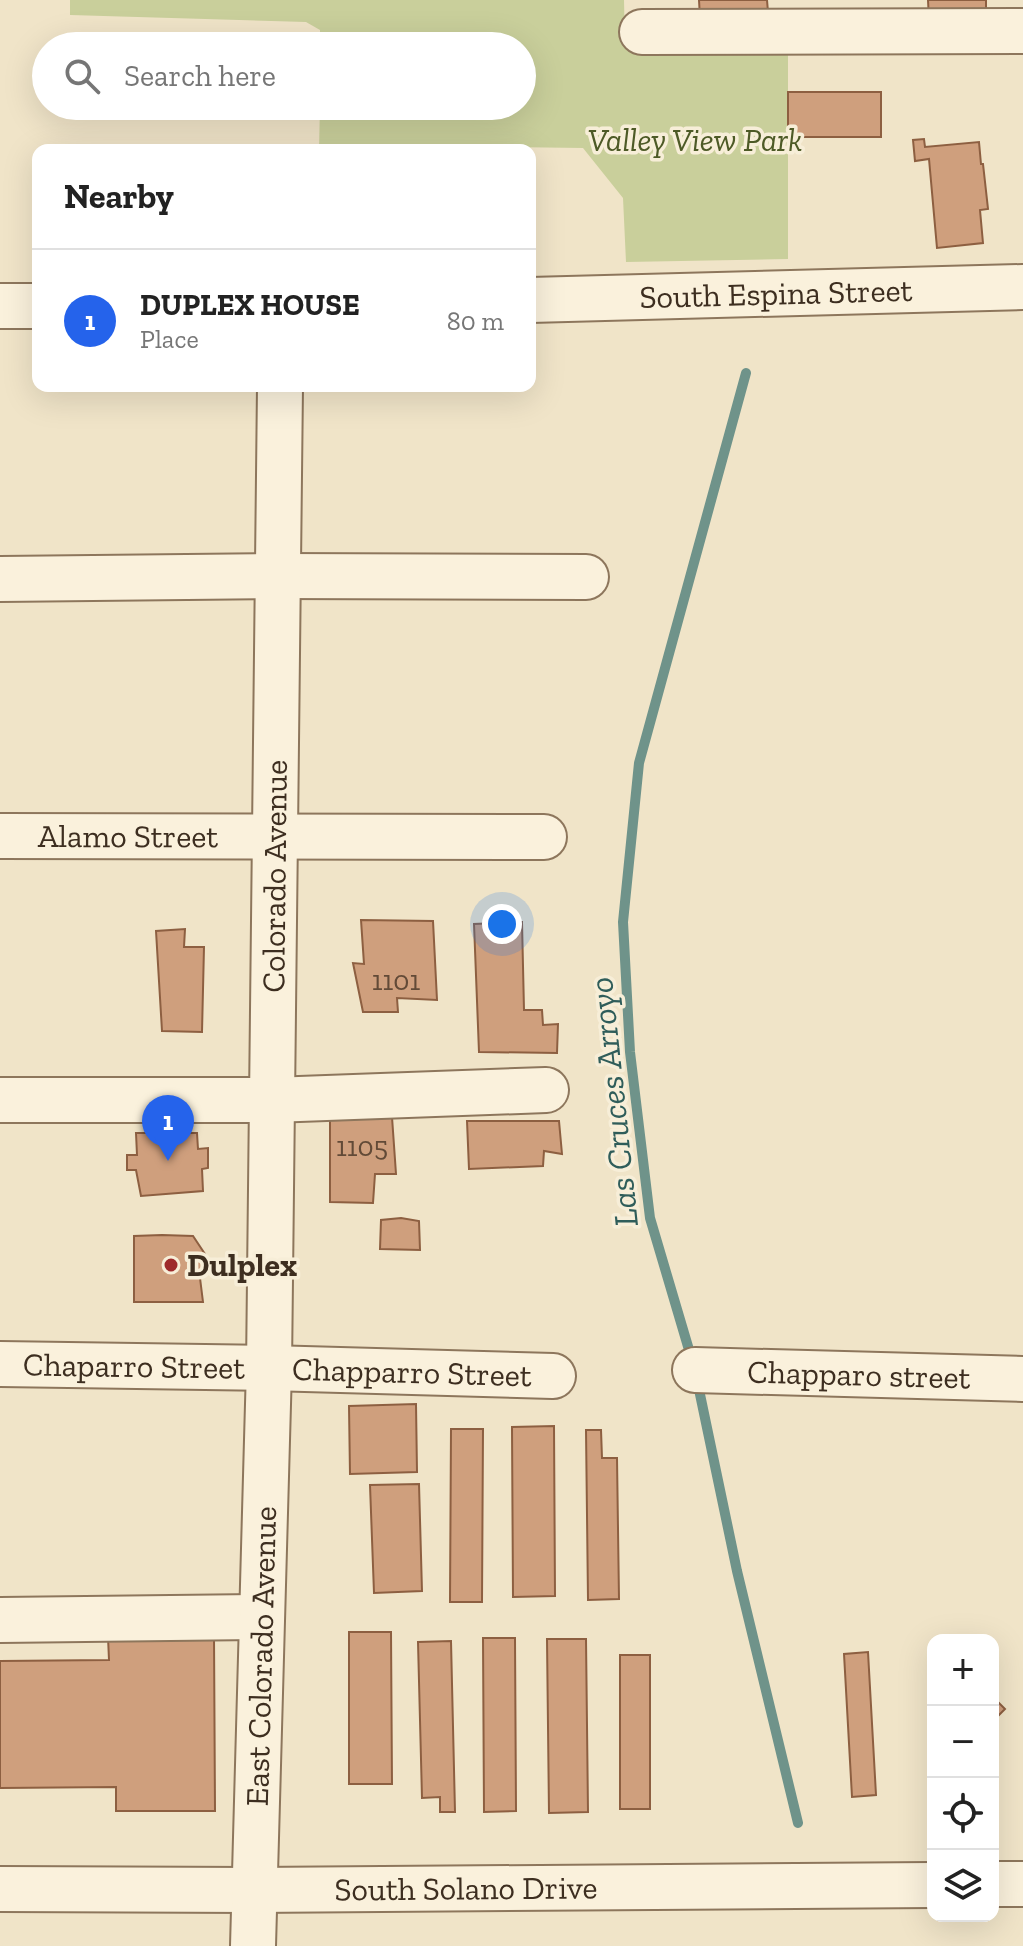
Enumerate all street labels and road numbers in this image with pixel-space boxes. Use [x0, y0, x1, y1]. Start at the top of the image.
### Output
street label: South Espina Street [639, 271, 913, 316]
street label: Colorado Avenue [254, 760, 295, 993]
street label: Alamo Street [38, 817, 218, 855]
street label: Chaparro Street [23, 1345, 245, 1387]
street label: Chapparro Street [292, 1350, 532, 1394]
street label: Chapparo street [747, 1352, 971, 1397]
street label: East Colorado Avenue [238, 1506, 284, 1807]
street label: South Solano Drive [334, 1868, 598, 1908]

